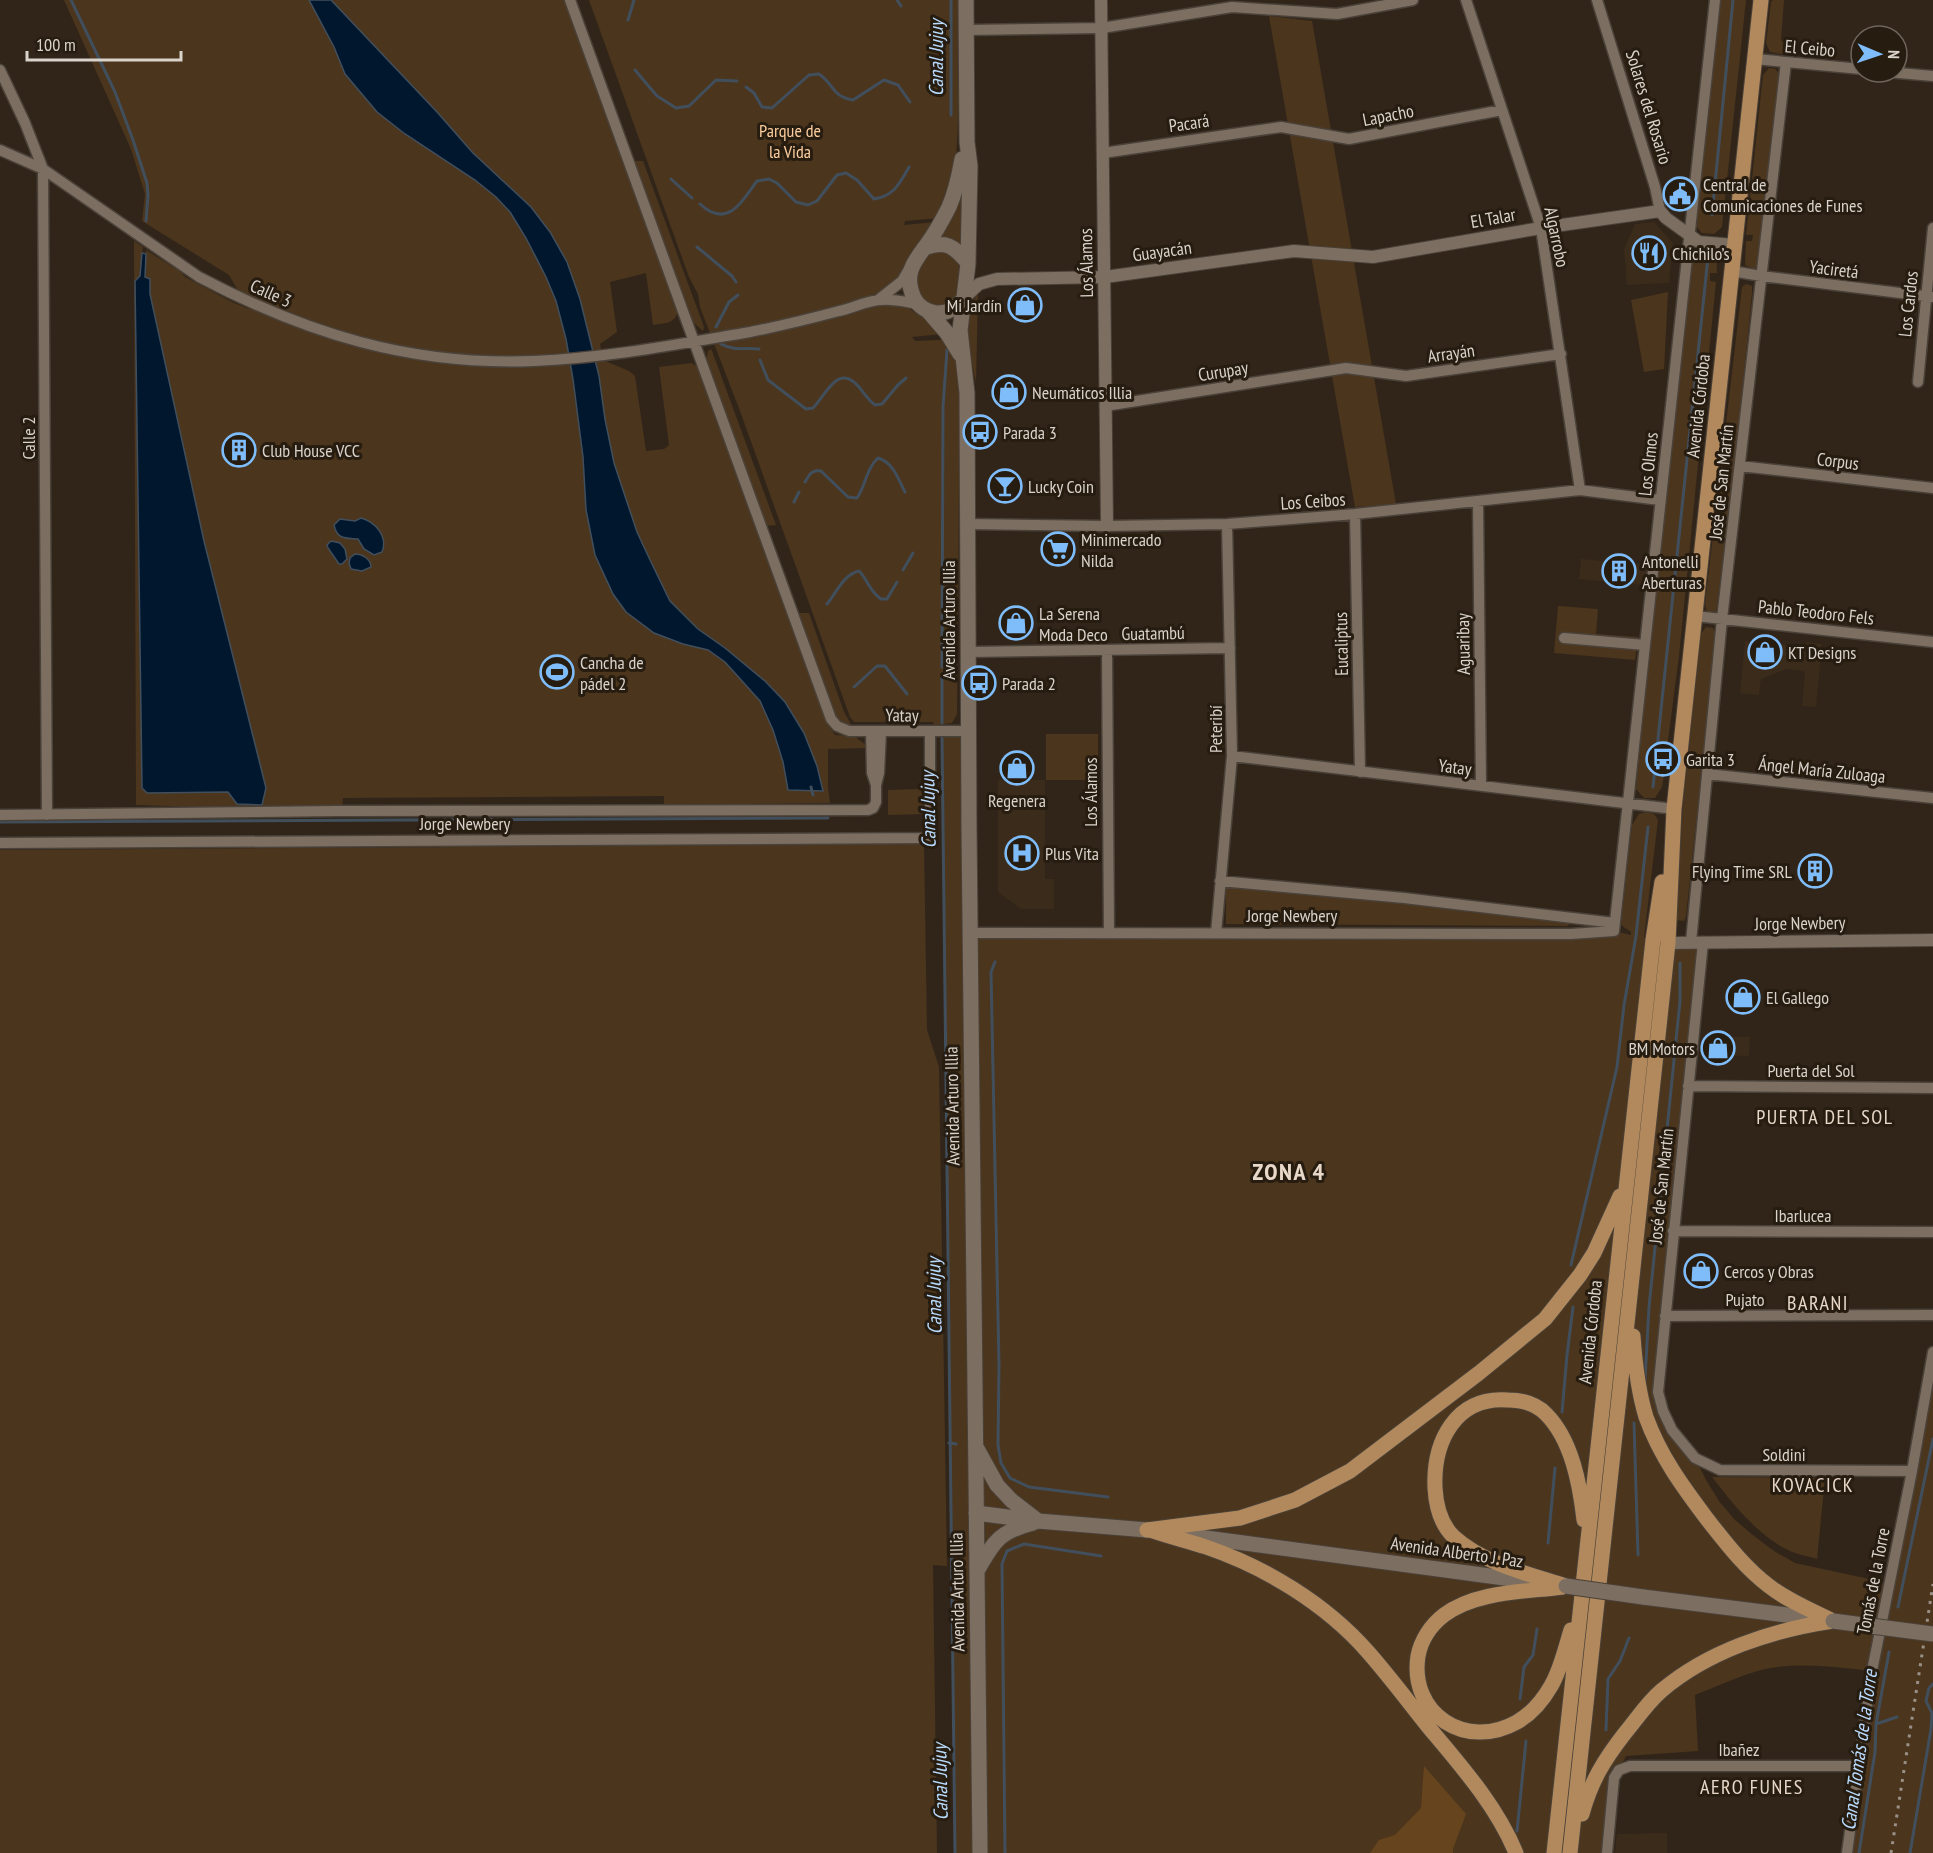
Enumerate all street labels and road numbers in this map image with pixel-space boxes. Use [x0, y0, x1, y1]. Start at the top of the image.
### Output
street label: El Ceibo [1784, 34, 1836, 62]
street label: Solares del Rosario [1621, 47, 1677, 167]
street label: Lapacho [1360, 99, 1416, 131]
street label: Pacará [1167, 109, 1211, 137]
street label: El Talar [1469, 203, 1517, 233]
street label: Algarrobo [1539, 205, 1575, 269]
street label: Los Álamos [1074, 228, 1098, 298]
street label: Guayacán [1131, 235, 1193, 267]
street label: Yaciretá [1808, 255, 1860, 283]
street label: Los Cardos [1893, 270, 1923, 338]
street label: Calle 3 [247, 274, 295, 312]
street label: Arrayán [1426, 338, 1476, 368]
street label: Avenida Córdoba [1681, 353, 1715, 459]
street label: Curupay [1196, 356, 1250, 386]
street label: Calle 2 [17, 417, 40, 459]
street label: José de San Martín [1703, 423, 1738, 542]
street label: Los Olmos [1633, 431, 1663, 497]
street label: Corpus [1816, 447, 1860, 475]
street label: Los Ceibos [1280, 487, 1346, 515]
street label: Avenida Arturo Illia [937, 560, 960, 680]
street label: Pablo Teodoro Fels [1757, 594, 1875, 630]
street label: Eucaliptus [1329, 612, 1353, 676]
street label: Aguaribay [1451, 613, 1475, 675]
street label: Guatambú [1121, 621, 1185, 645]
street label: Yatay [885, 703, 919, 727]
street label: Peteribí [1204, 705, 1227, 753]
street label: Ángel María Zuloaga [1757, 752, 1887, 788]
street label: Yatay [1437, 754, 1473, 780]
street label: Los Álamos [1079, 757, 1102, 827]
street label: Jorge Newbery [419, 812, 511, 835]
street label: Jorge Newbery [1246, 904, 1338, 927]
street label: Jorge Newbery [1753, 911, 1846, 935]
street label: Avenida Arturo Illia [939, 1046, 965, 1166]
street label: Puerta del Sol [1767, 1059, 1855, 1082]
street label: José de San Martín [1643, 1127, 1678, 1246]
street label: Ibarlucea [1775, 1204, 1831, 1227]
street label: Avenida Córdoba [1573, 1279, 1607, 1385]
street label: Pujato [1725, 1288, 1765, 1311]
street label: Soldini [1762, 1443, 1806, 1466]
street label: Tomás de la Torre [1851, 1526, 1895, 1636]
street label: Avenida Alberto J. Paz [1389, 1531, 1525, 1573]
street label: Avenida Arturo Illia [944, 1532, 970, 1652]
street label: Ibañez [1719, 1738, 1759, 1761]

